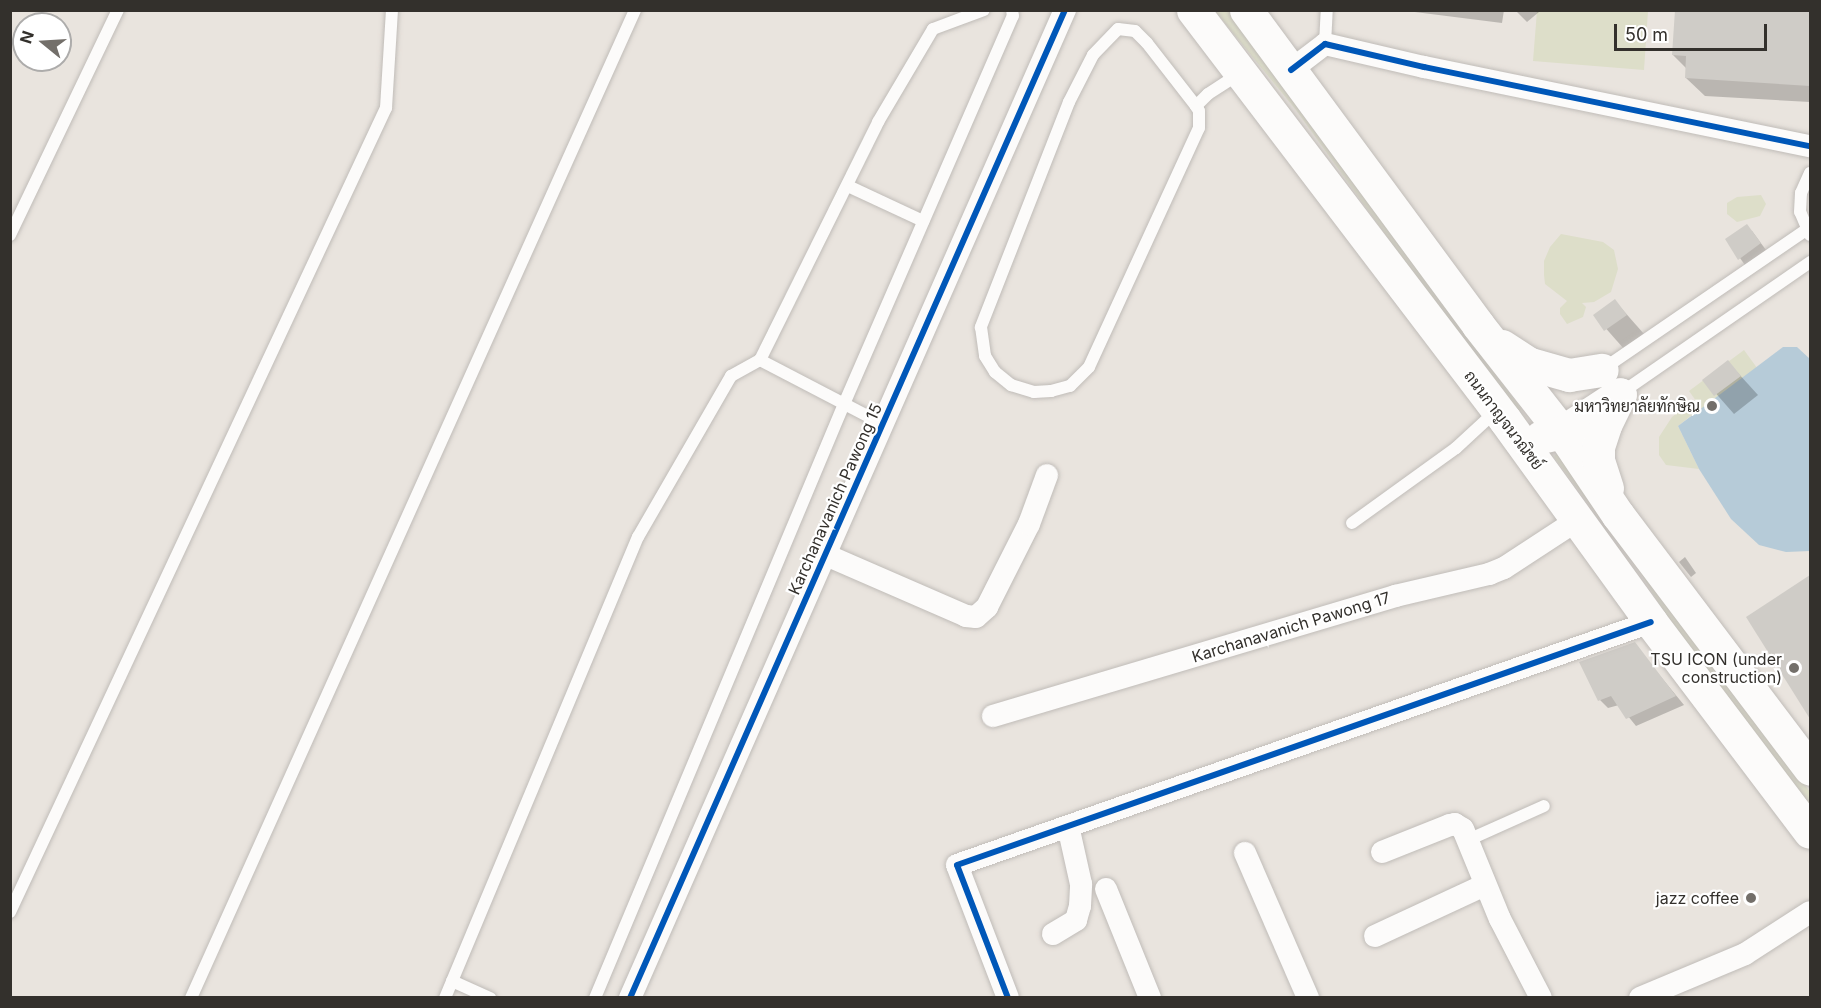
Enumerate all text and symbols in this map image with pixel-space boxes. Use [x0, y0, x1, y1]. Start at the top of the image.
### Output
north arrow [12, 12, 72, 72]
scale bar [1617, 12, 1770, 50]
text: 50 m [1625, 24, 1668, 45]
text: N [15, 28, 38, 46]
street label: ถนนกาญจนวณิชย์ [1460, 367, 1548, 473]
place label: มหาวิทยาลัยทักษิณ [1574, 396, 1700, 416]
marker: มหาวิทยาลัยทักษิณ [1705, 399, 1719, 413]
street label: Karchanavanich Pawong 15 [784, 400, 886, 598]
street label: Karchanavanich Pawong 17 [1189, 588, 1393, 666]
place label: TSU ICON (under construction) [1650, 649, 1782, 687]
marker: TSU ICON (under construction) [1787, 661, 1801, 675]
place label: jazz coffee [1656, 888, 1739, 908]
marker: jazz coffee [1744, 891, 1758, 905]

